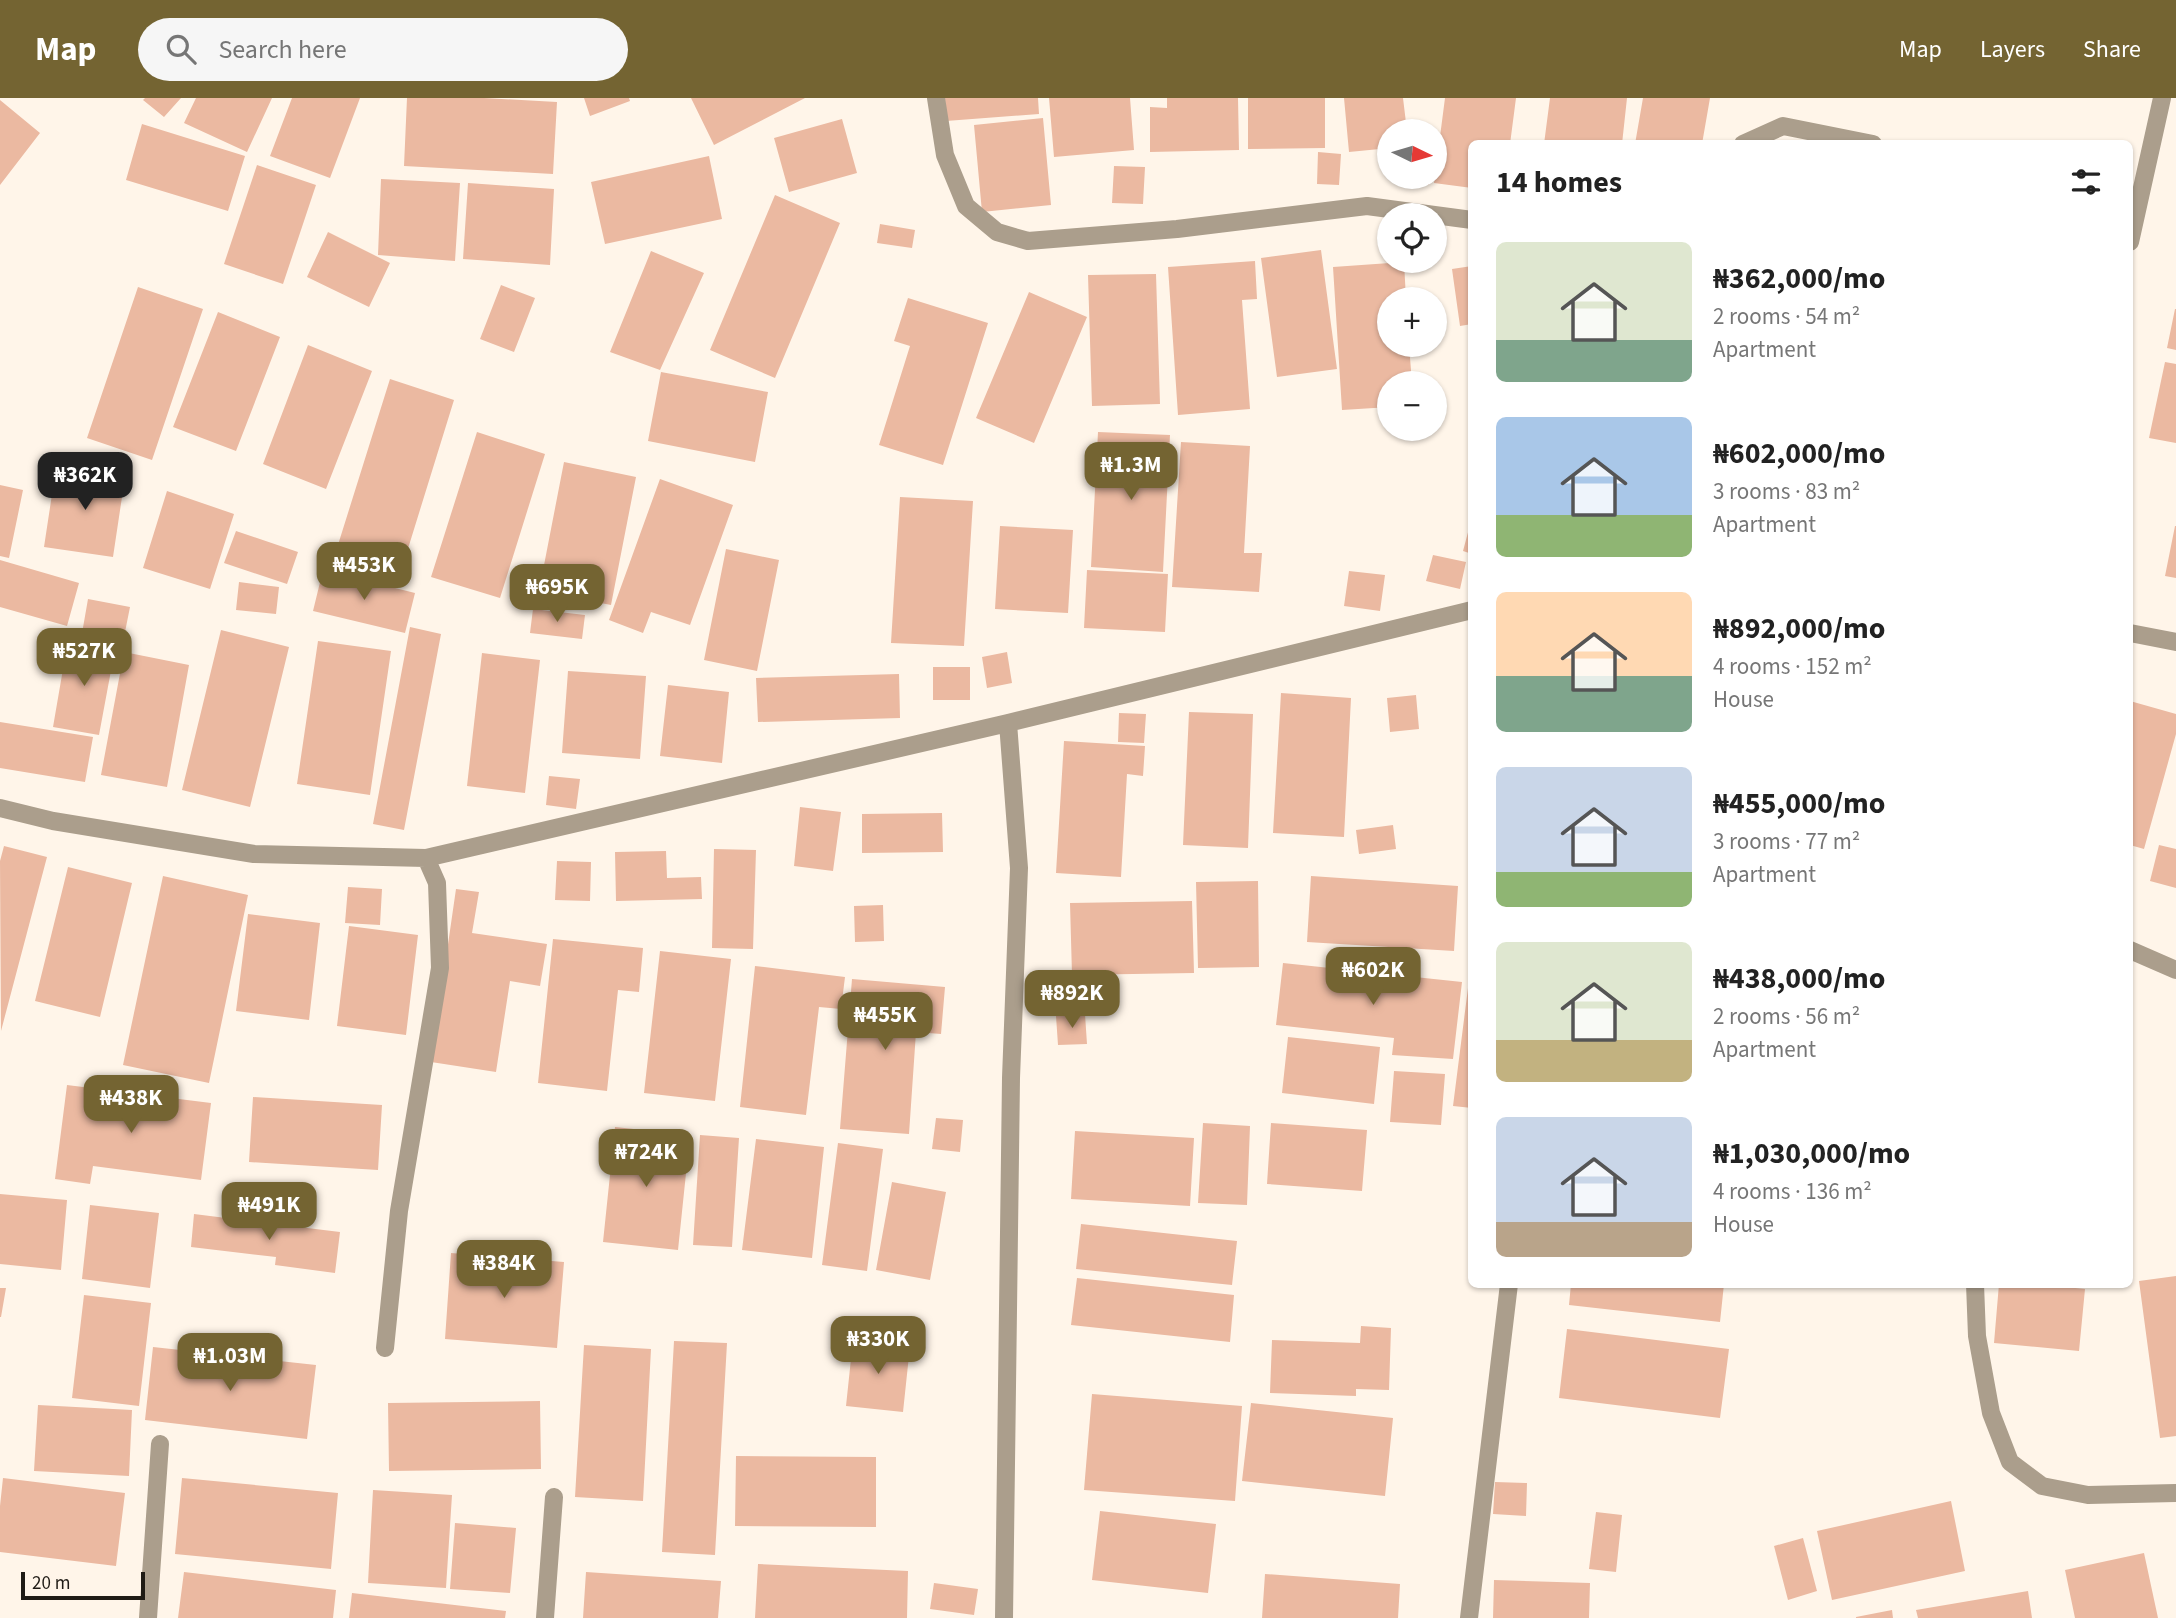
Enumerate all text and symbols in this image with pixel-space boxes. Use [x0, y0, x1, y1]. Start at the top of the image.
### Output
search box [138, 18, 628, 81]
text: Map [35, 26, 96, 73]
icon: search [162, 30, 200, 68]
text: Search here [218, 31, 347, 68]
text: Map [1899, 32, 1942, 67]
text: Layers [1980, 32, 2045, 67]
text: Share [2083, 32, 2141, 67]
north arrow [1377, 119, 1447, 189]
map controls [1377, 119, 1447, 441]
text: 14 homes [1496, 161, 1622, 204]
icon: filters [2067, 163, 2105, 201]
button: locate [1377, 203, 1447, 273]
text: ₦362,000/mo [1713, 257, 1885, 300]
icon: home [1552, 270, 1636, 354]
button: + [1377, 287, 1447, 357]
text: 2 rooms · 54 m² [1713, 300, 1860, 333]
text: Apartment [1713, 333, 1816, 366]
button: − [1377, 371, 1447, 441]
text: ₦602,000/mo [1713, 432, 1885, 475]
pin: ₦1.3M [1082, 442, 1180, 502]
icon: home [1552, 445, 1636, 529]
text: ₦1.3M [1101, 448, 1161, 481]
pin: ₦362K [36, 452, 134, 512]
text: ₦362K [54, 458, 116, 491]
text: 3 rooms · 83 m² [1713, 475, 1860, 508]
text: Apartment [1713, 508, 1816, 541]
pin: ₦453K [315, 542, 413, 602]
text: ₦453K [333, 548, 395, 581]
pin: ₦695K [508, 564, 606, 624]
text: ₦695K [526, 570, 588, 603]
text: ₦892,000/mo [1713, 607, 1885, 650]
icon: home [1552, 620, 1636, 704]
pin: ₦527K [35, 628, 133, 688]
text: ₦527K [53, 634, 115, 667]
text: 4 rooms · 152 m² [1713, 650, 1872, 683]
text: House [1713, 683, 1774, 716]
text: ₦455,000/mo [1713, 782, 1885, 825]
icon: home [1552, 795, 1636, 879]
text: 3 rooms · 77 m² [1713, 825, 1860, 858]
text: Apartment [1713, 858, 1816, 891]
pin: ₦602K [1324, 948, 1422, 1007]
text: ₦602K [1342, 953, 1404, 986]
text: ₦438,000/mo [1713, 957, 1885, 1000]
pin: ₦892K [1023, 970, 1121, 1030]
icon: home [1552, 970, 1636, 1054]
text: ₦892K [1041, 976, 1103, 1009]
pin: ₦455K [836, 992, 934, 1052]
text: ₦455K [854, 998, 916, 1031]
text: 2 rooms · 56 m² [1713, 1000, 1860, 1033]
text: Apartment [1713, 1033, 1816, 1066]
pin: ₦438K [82, 1076, 180, 1135]
text: ₦438K [100, 1081, 162, 1114]
pin: ₦724K [597, 1130, 695, 1189]
text: ₦1,030,000/mo [1713, 1132, 1910, 1175]
text: ₦724K [615, 1135, 677, 1168]
icon: home [1552, 1145, 1636, 1229]
text: 4 rooms · 136 m² [1713, 1175, 1872, 1208]
pin: ₦491K [220, 1182, 318, 1242]
text: ₦491K [238, 1188, 300, 1221]
text: House [1713, 1208, 1774, 1241]
pin: ₦384K [455, 1240, 553, 1300]
text: ₦384K [473, 1246, 535, 1279]
pin: ₦330K [829, 1316, 927, 1376]
text: ₦330K [847, 1322, 909, 1355]
pin: ₦1.03M [173, 1334, 287, 1393]
text: ₦1.03M [193, 1339, 267, 1372]
scale bar [21, 1569, 145, 1601]
text: 20 m [32, 1570, 70, 1597]

